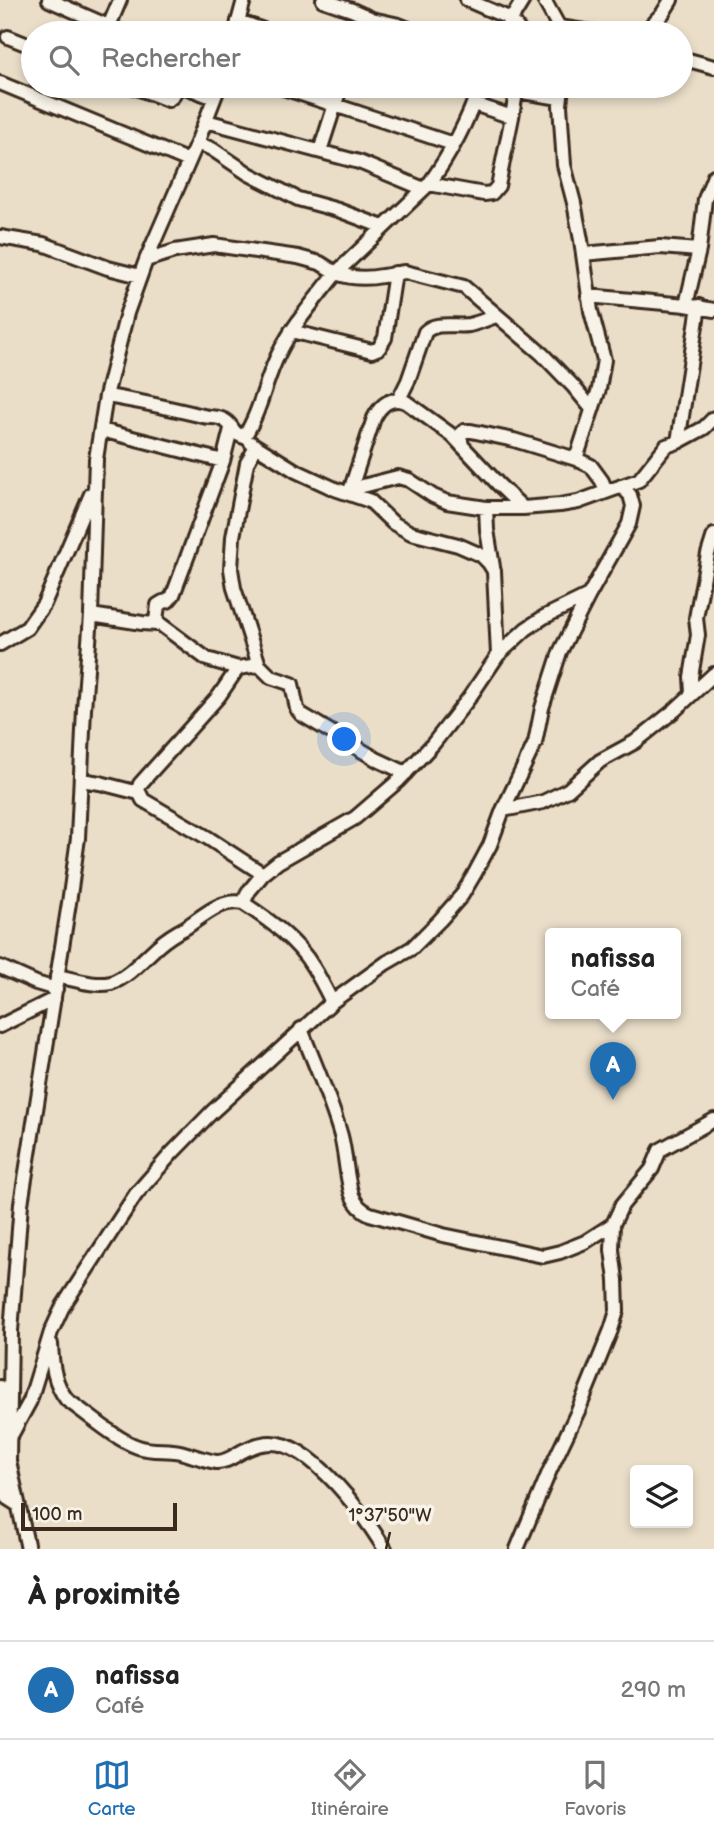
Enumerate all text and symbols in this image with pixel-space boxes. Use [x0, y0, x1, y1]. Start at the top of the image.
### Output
search box [21, 21, 693, 98]
icon: search [45, 41, 83, 79]
text: Rechercher [101, 44, 240, 75]
your location [327, 722, 361, 756]
popup [545, 928, 681, 1019]
text: nafissa [571, 944, 655, 975]
text: Café [571, 975, 620, 1003]
pin: A [590, 1042, 636, 1100]
map controls [630, 1465, 693, 1528]
button: layers [630, 1465, 693, 1528]
scale bar [21, 1500, 177, 1532]
text: 100 m [32, 1503, 83, 1526]
text: 1°37'50"W [348, 1505, 432, 1526]
text: À proximité [28, 1577, 180, 1613]
text: nafissa [95, 1661, 180, 1692]
text: A [44, 1676, 58, 1704]
text: 290 m [620, 1676, 686, 1704]
text: Café [95, 1692, 144, 1720]
tab: Carte [88, 1756, 136, 1821]
tab: Itinéraire [311, 1756, 389, 1821]
tab: Favoris [564, 1756, 626, 1821]

